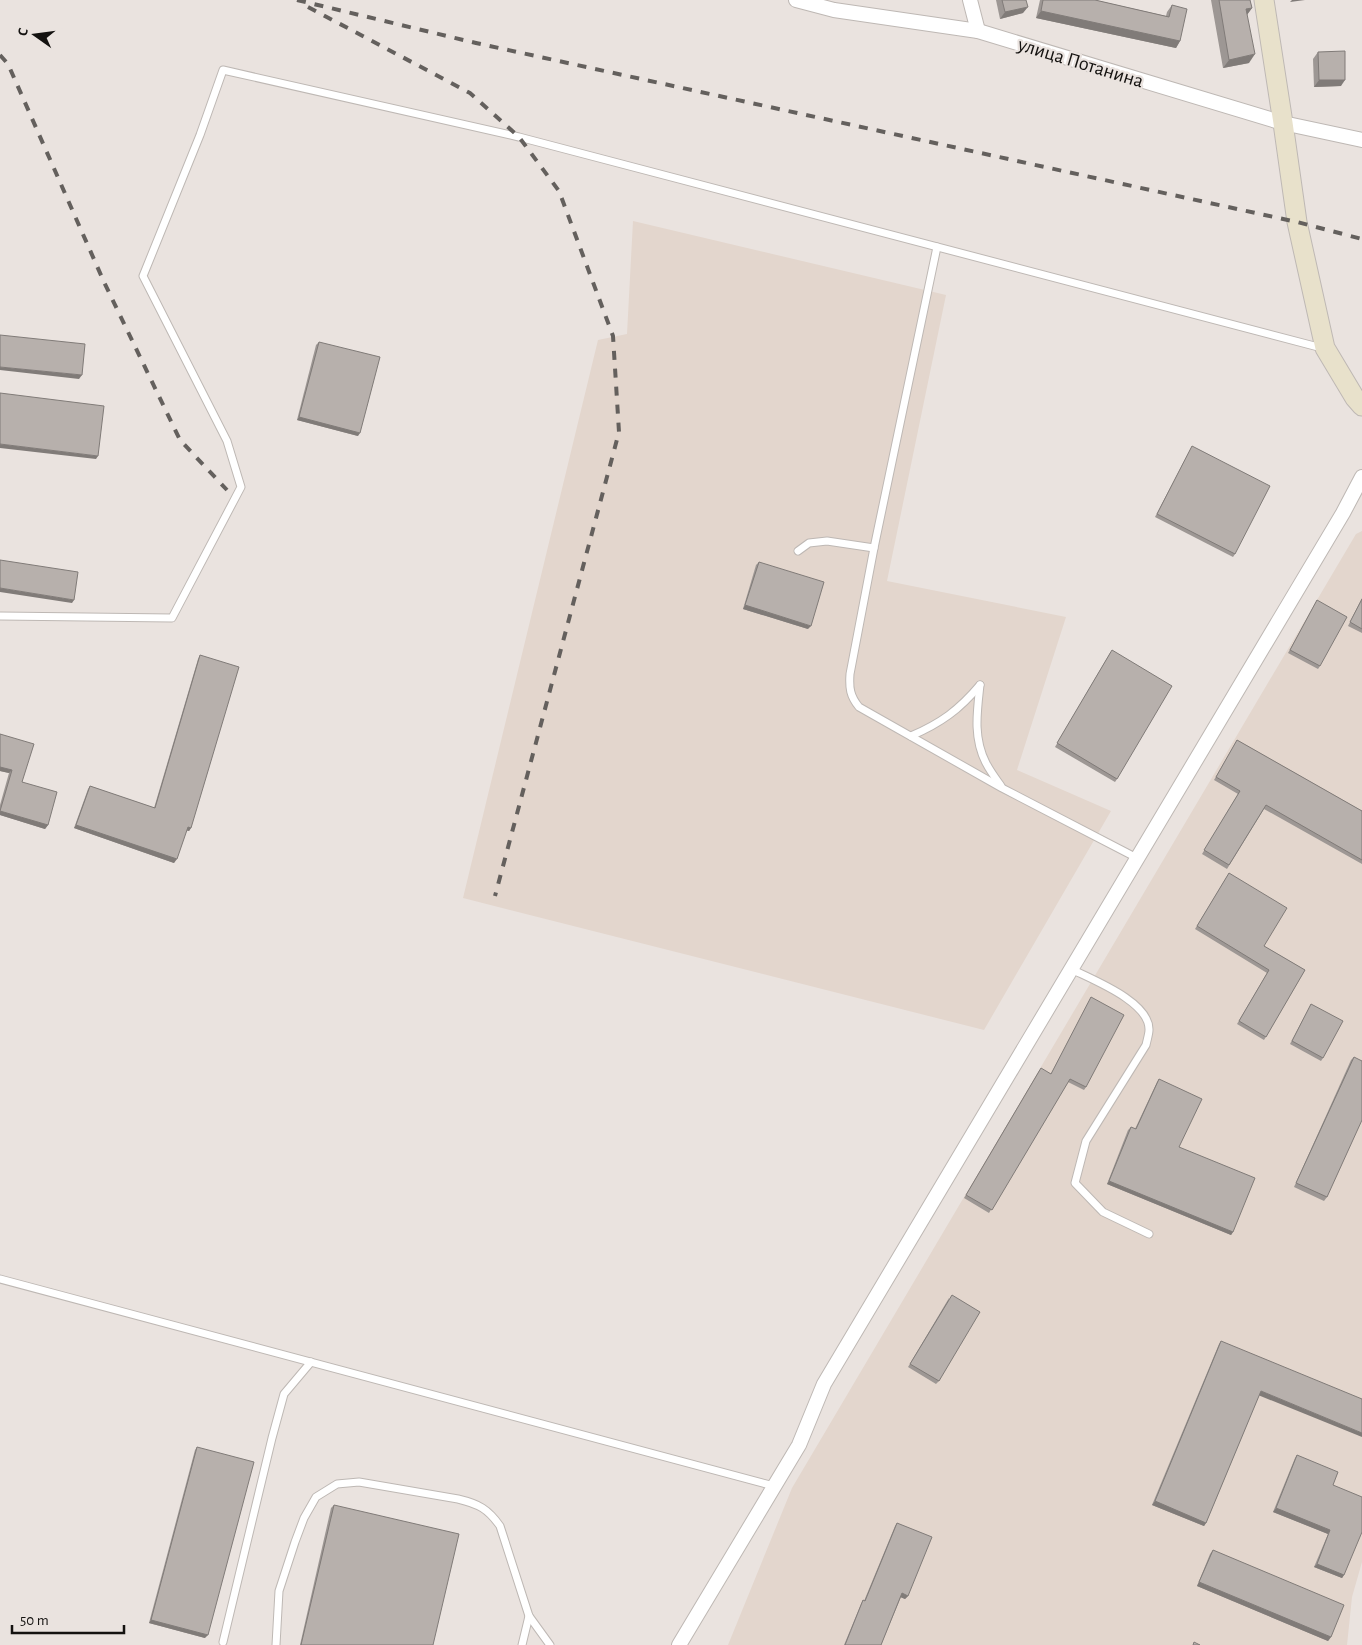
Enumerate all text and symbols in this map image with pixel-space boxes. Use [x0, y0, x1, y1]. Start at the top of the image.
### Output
north arrow [10, 10, 60, 60]
text: С [16, 26, 31, 38]
street label: улица Потанина [1015, 34, 1146, 92]
scale bar [12, 1602, 125, 1634]
text: 50 m [20, 1613, 49, 1628]

